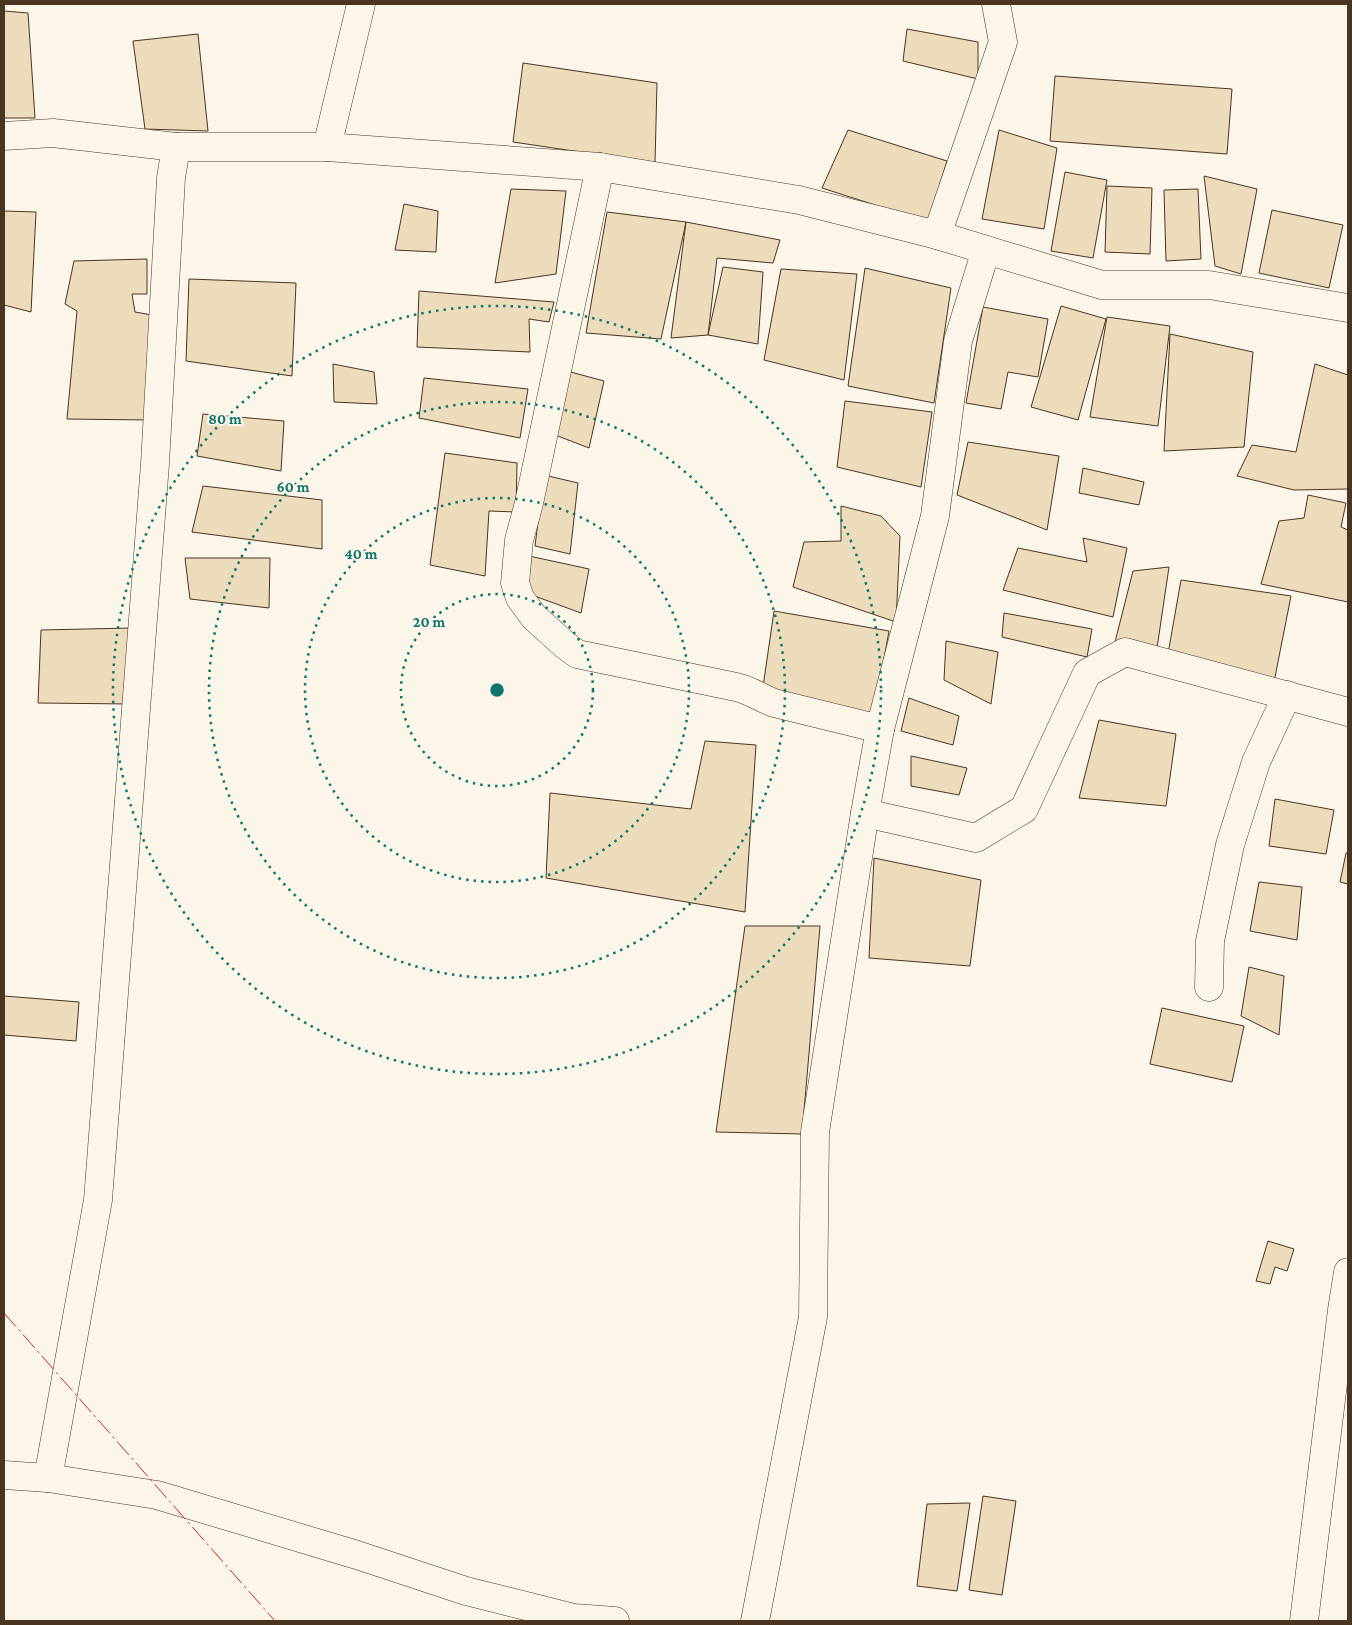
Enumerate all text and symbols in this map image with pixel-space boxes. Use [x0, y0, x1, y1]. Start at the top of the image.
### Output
text: 80 m [208, 411, 242, 427]
text: 60 m [277, 479, 310, 495]
text: 40 m [345, 546, 378, 562]
text: 20 m [413, 614, 445, 630]
centre of rings [488, 681, 506, 699]

